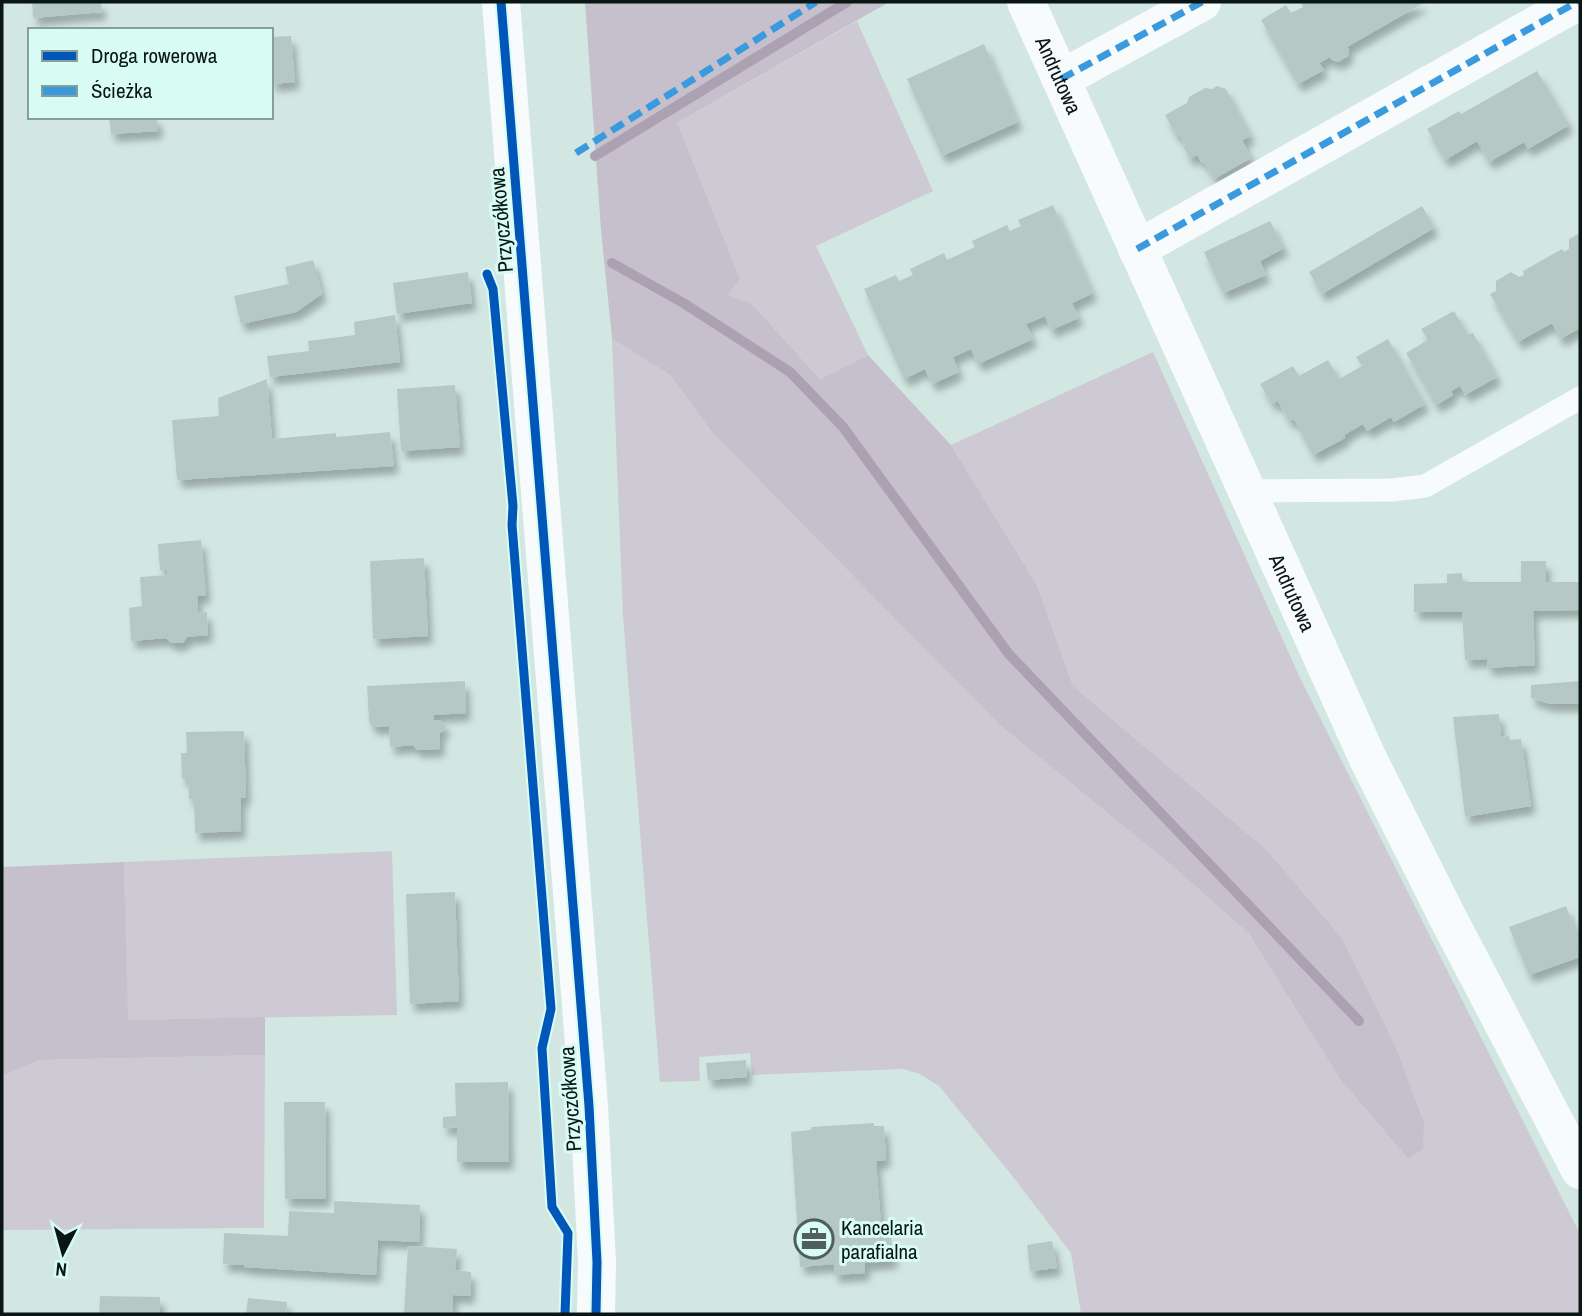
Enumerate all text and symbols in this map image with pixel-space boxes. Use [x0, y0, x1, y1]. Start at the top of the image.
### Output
legend [28, 28, 273, 119]
street label: Andrutowa [1028, 30, 1089, 119]
text: Droga rowerowa [91, 41, 218, 70]
text: Ścieżka [91, 76, 153, 105]
street label: Przyczółkowa [482, 166, 520, 274]
street label: Andrutowa [1262, 548, 1323, 636]
street label: Przyczółkowa [552, 1045, 588, 1153]
place label: Kancelaria parafialna [841, 1213, 924, 1266]
north arrow [28, 1218, 98, 1288]
office icon: Kancelaria parafialna [793, 1218, 835, 1260]
text: N [54, 1256, 68, 1283]

